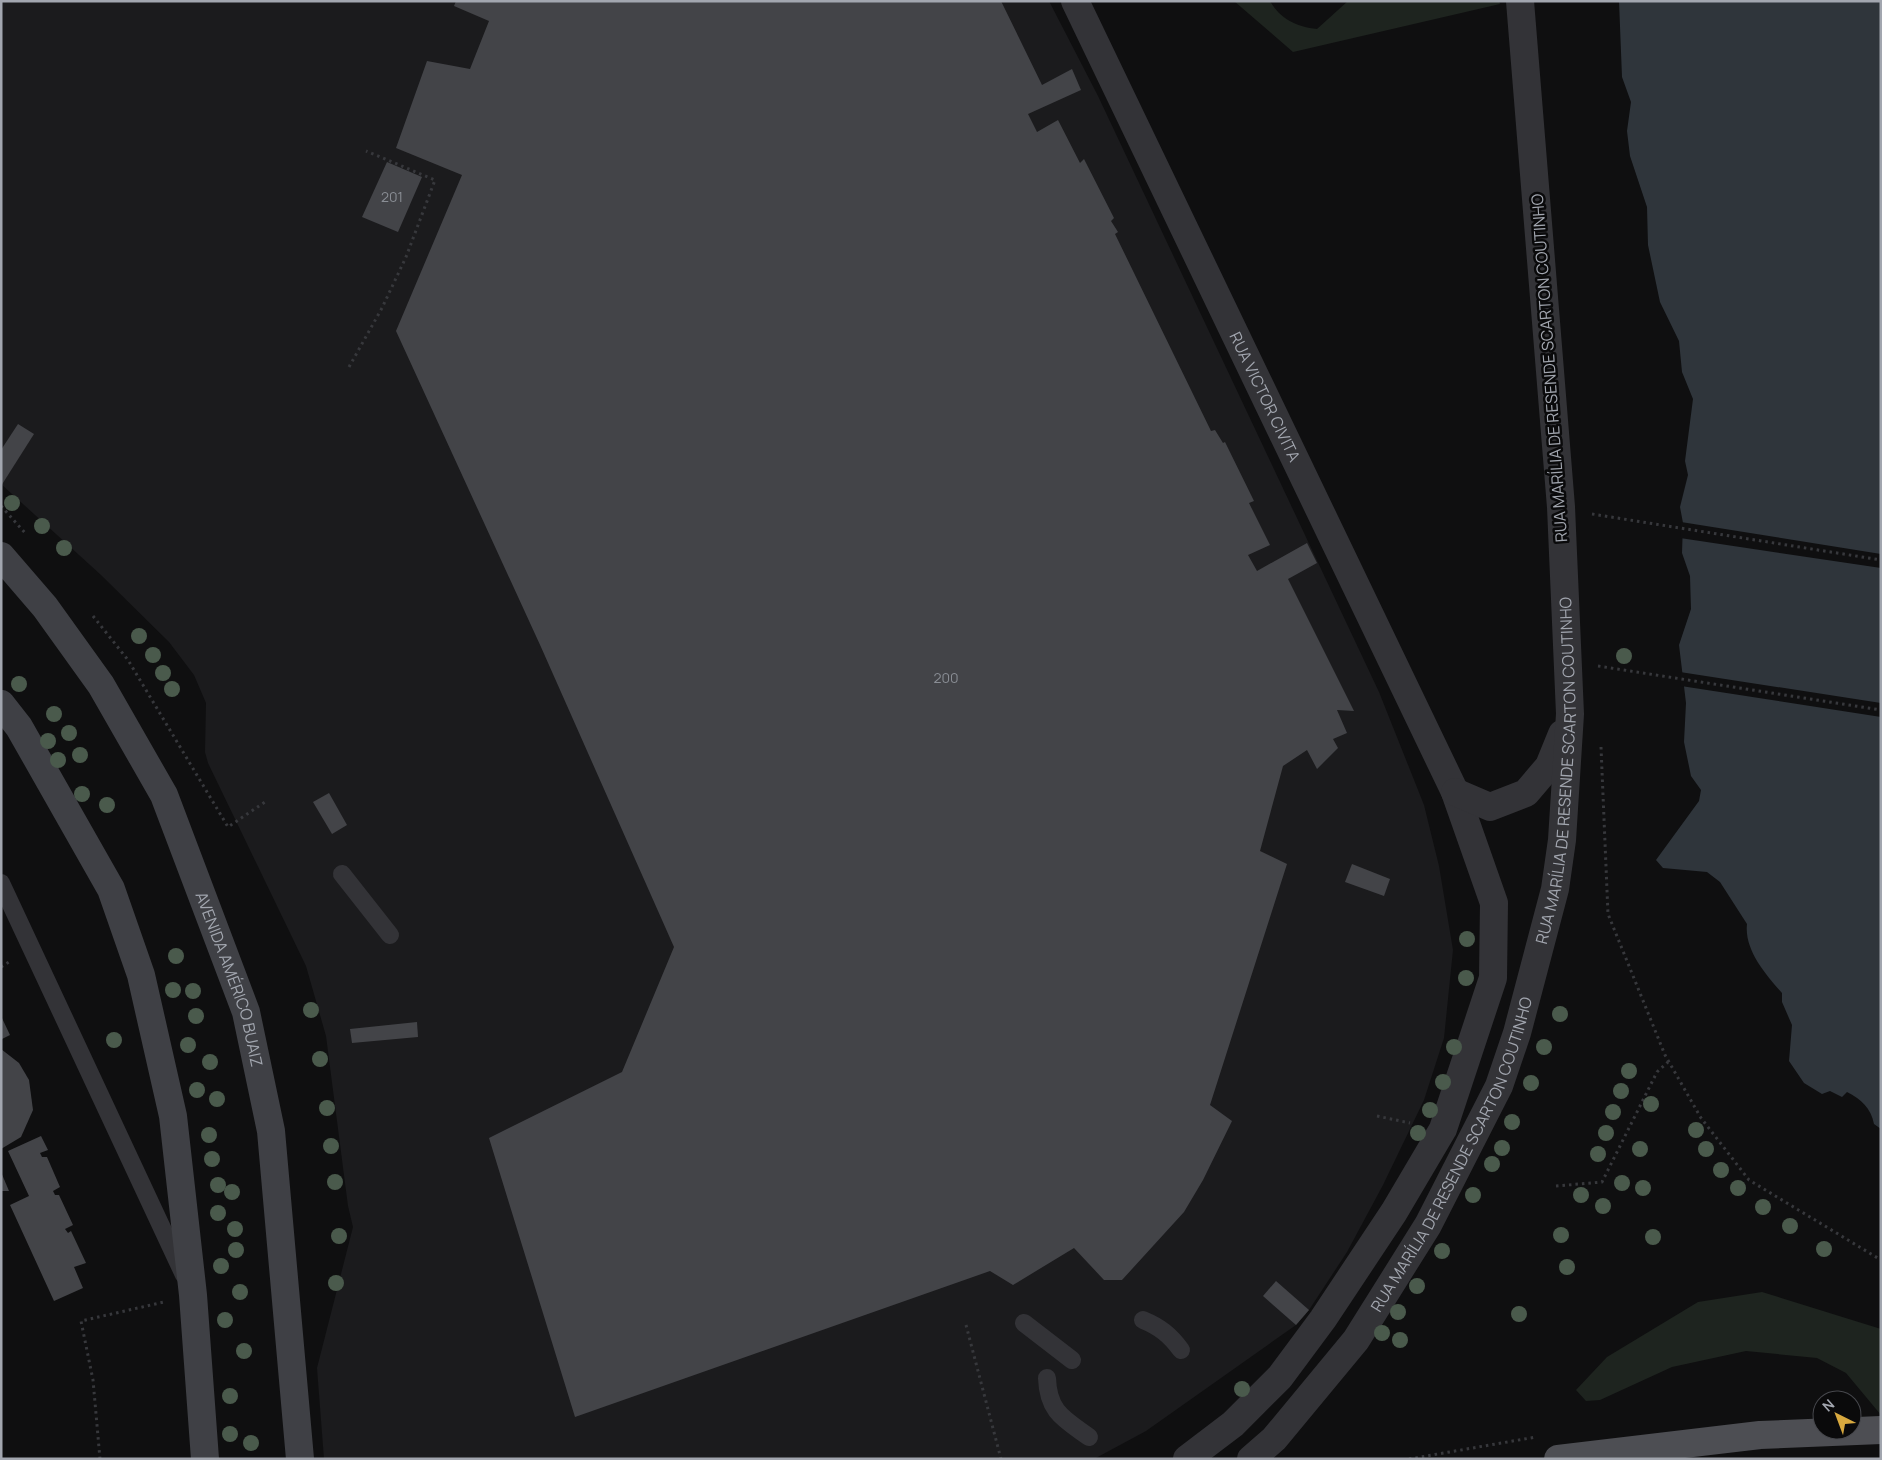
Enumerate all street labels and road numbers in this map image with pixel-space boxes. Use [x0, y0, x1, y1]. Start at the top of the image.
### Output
street label: RUA MARÍLIA DE RESENDE SCARTON COUTINHO [1526, 193, 1572, 543]
street label: RUA VICTOR CIVITA [1225, 328, 1306, 465]
street label: RUA MARÍLIA DE RESENDE SCARTON COUTINHO [1530, 596, 1581, 946]
street label: AVENIDA AMÉRICO BUAIZ [191, 889, 268, 1069]
street label: RUA MARÍLIA DE RESENDE SCARTON COUTINHO [1365, 994, 1537, 1316]

